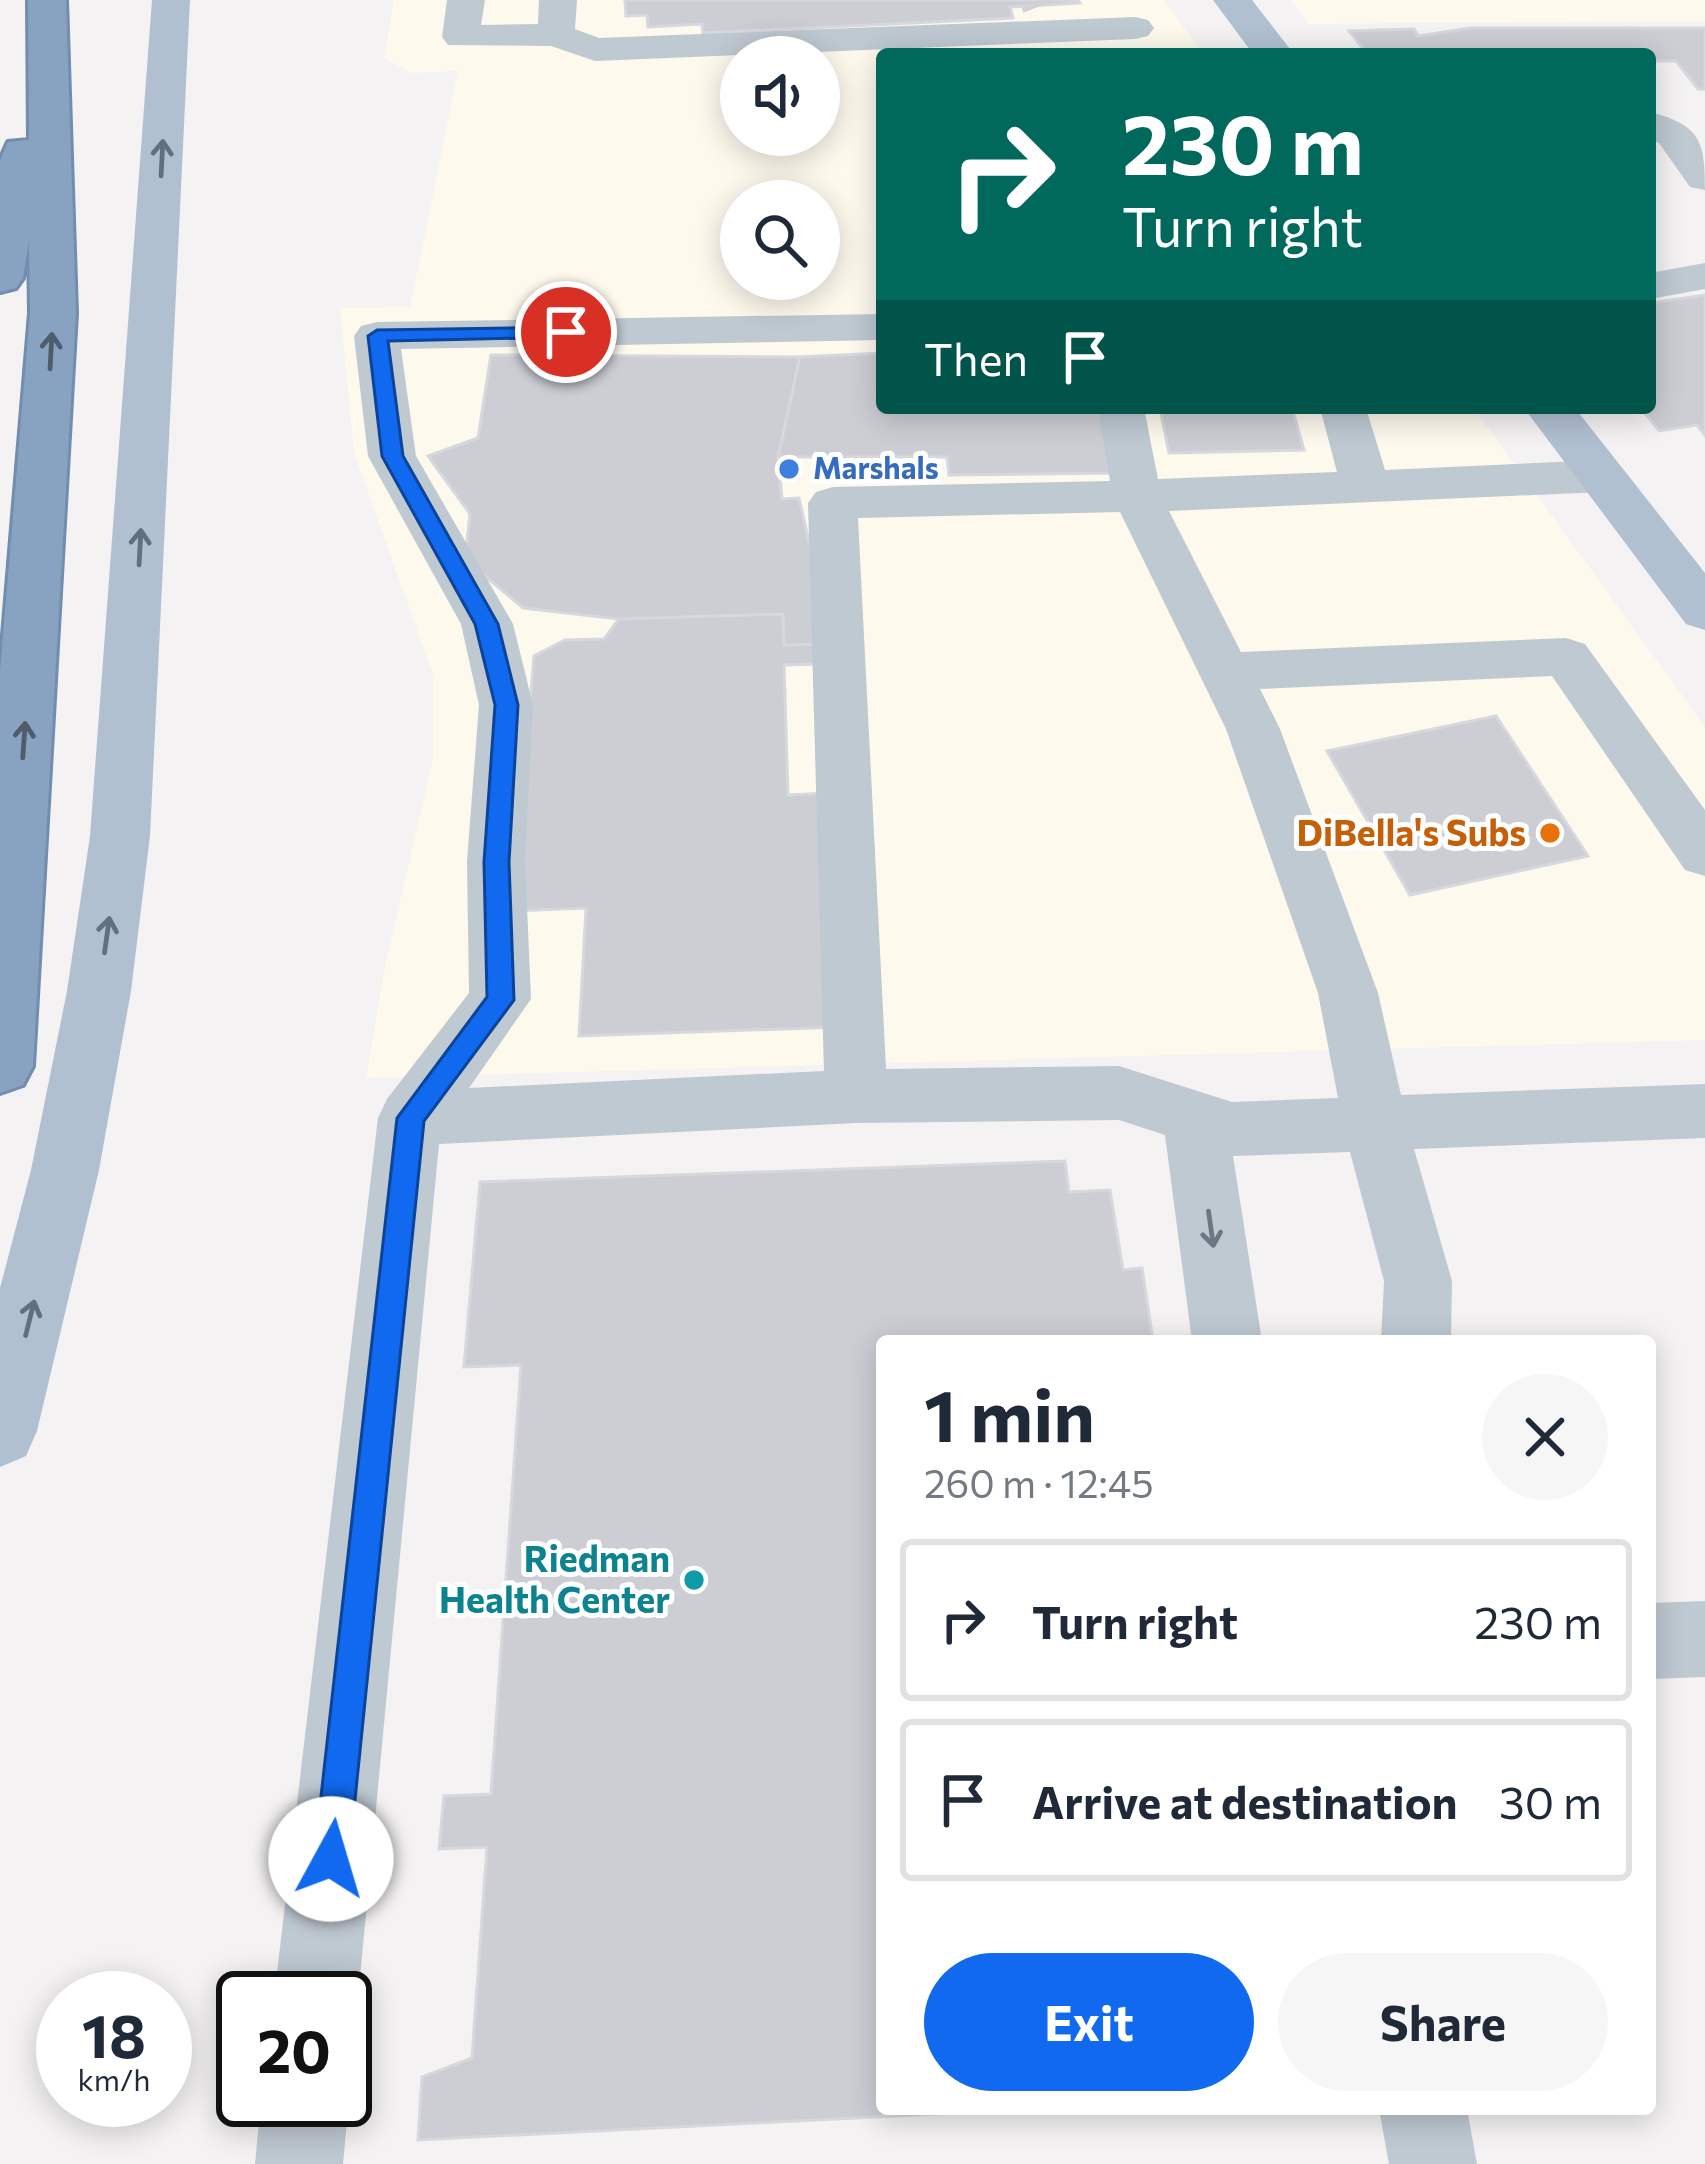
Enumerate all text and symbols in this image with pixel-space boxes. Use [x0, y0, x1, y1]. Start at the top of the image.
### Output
map controls [720, 36, 840, 300]
button: sound [720, 36, 840, 156]
text: 230 m [1122, 90, 1364, 192]
icon: right [924, 96, 1080, 252]
one-way arrow [151, 139, 174, 178]
button: search [720, 180, 840, 300]
text: Turn right [1122, 192, 1363, 258]
pin [515, 281, 617, 383]
icon: arrive [533, 299, 599, 365]
icon: arrive [1052, 324, 1118, 390]
text: Then [924, 330, 1028, 385]
one-way arrow [40, 332, 63, 371]
place label: Marshals [813, 448, 939, 485]
marker: Marshals [776, 456, 802, 482]
one-way arrow [129, 528, 152, 567]
one-way arrow [12, 721, 35, 760]
place label: DiBella's Subs [1297, 809, 1526, 853]
marker: DiBella's Subs [1537, 820, 1563, 846]
one-way arrow [96, 917, 119, 956]
one-way arrow [1200, 1209, 1223, 1248]
one-way arrow [20, 1299, 42, 1337]
text: 1 min [924, 1369, 1095, 1457]
button: close [1482, 1374, 1608, 1500]
text: 260 m · 12:45 [924, 1458, 1154, 1506]
place label: Riedman Health Center [439, 1535, 670, 1620]
marker: Riedman Health Center [681, 1567, 707, 1593]
icon: right [930, 1587, 996, 1653]
text: Turn right [1032, 1593, 1238, 1648]
text: 230 m [1474, 1593, 1602, 1648]
icon: arrive [930, 1767, 996, 1833]
text: Arrive at destination [1032, 1773, 1458, 1828]
text: 30 m [1499, 1773, 1602, 1828]
position arrow [268, 1796, 394, 1922]
button: Exit [924, 1953, 1254, 2091]
button: Share [1278, 1953, 1608, 2091]
speed limit sign: 20 [216, 1971, 372, 2127]
text: 18 [82, 1997, 146, 2070]
text: km/h [78, 2060, 150, 2097]

